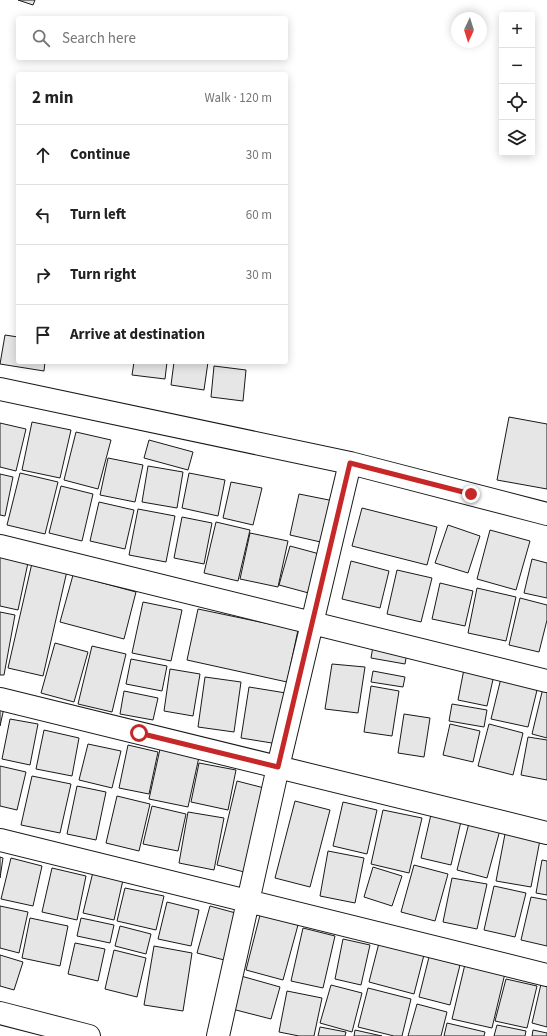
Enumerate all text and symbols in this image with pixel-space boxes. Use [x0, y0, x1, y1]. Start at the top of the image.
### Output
north arrow [451, 12, 487, 48]
map controls [499, 12, 535, 156]
button: + [499, 12, 535, 48]
search box [16, 16, 288, 60]
icon: search [30, 27, 52, 49]
text: Search here [62, 28, 136, 49]
button: − [499, 48, 535, 84]
button: locate [499, 84, 535, 120]
text: 2 min [32, 86, 73, 110]
text: Walk · 120 m [204, 89, 272, 107]
button: layers [499, 120, 535, 156]
icon: ahead [32, 144, 54, 166]
text: Continue [70, 144, 130, 165]
text: 30 m [246, 146, 272, 164]
icon: left [32, 204, 54, 226]
text: Turn left [70, 204, 126, 225]
text: 60 m [246, 206, 272, 224]
icon: right [32, 264, 54, 286]
text: Turn right [70, 264, 136, 285]
text: 30 m [246, 266, 272, 284]
icon: arrive [32, 324, 54, 346]
text: Arrive at destination [70, 324, 205, 345]
route end [462, 485, 480, 503]
route start [130, 724, 148, 742]

